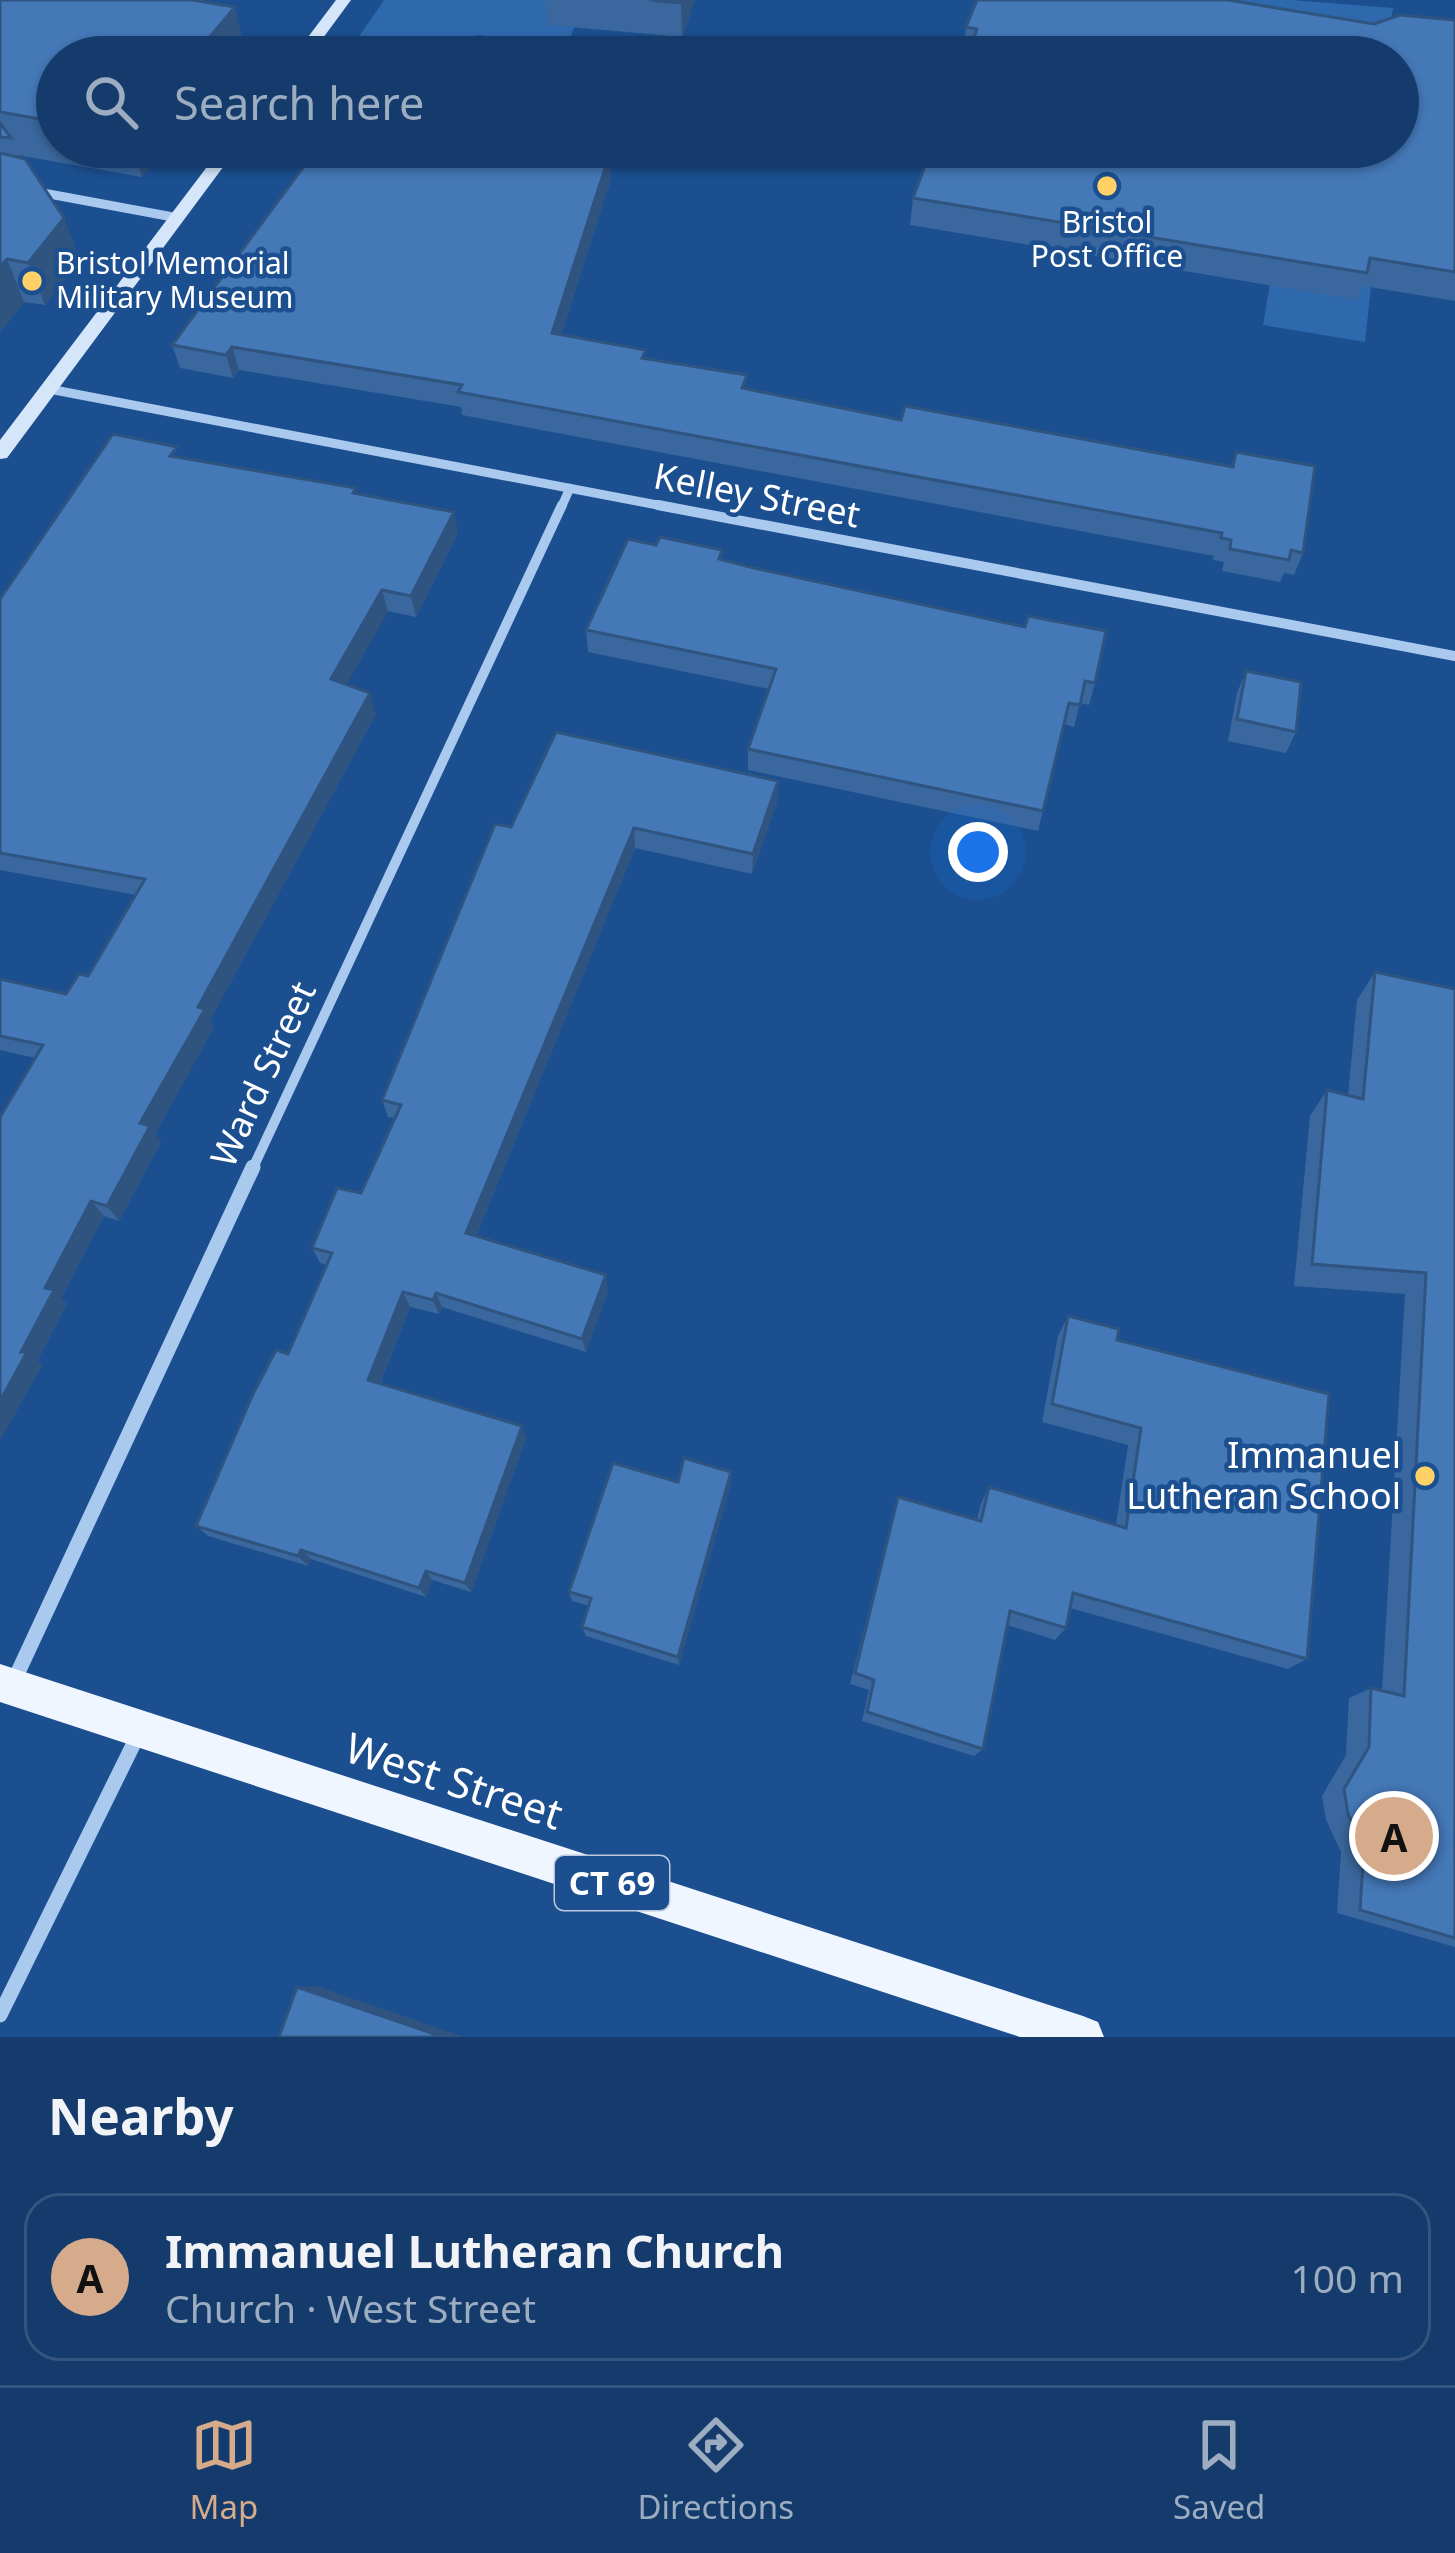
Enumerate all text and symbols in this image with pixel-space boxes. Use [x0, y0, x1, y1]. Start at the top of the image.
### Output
search box [36, 36, 1419, 168]
icon: search [78, 69, 144, 135]
text: Search here [174, 72, 424, 133]
marker: Bristol Post Office [1094, 173, 1120, 199]
place label: Bristol Post Office [1031, 201, 1183, 276]
place label: Bristol Memorial Military Museum [56, 242, 293, 317]
marker: Bristol Memorial Military Museum [19, 268, 45, 294]
street label: Kelley Street [650, 451, 864, 538]
your location [948, 822, 1008, 882]
street label: Ward Street [198, 973, 327, 1174]
place label: Immanuel Lutheran School [1126, 1430, 1401, 1520]
marker: Immanuel Lutheran School [1412, 1463, 1438, 1489]
street label: West Street [338, 1718, 570, 1842]
pin: A [1355, 1791, 1433, 1881]
road number: CT 69 [555, 1856, 669, 1910]
text: Nearby [48, 2080, 234, 2150]
text: Immanuel Lutheran Church [165, 2220, 784, 2281]
text: A [77, 2251, 104, 2304]
text: 100 m [1290, 2251, 1404, 2304]
text: Church · West Street [165, 2281, 536, 2334]
tab: Map [190, 2412, 258, 2529]
tab: Directions [637, 2412, 794, 2529]
tab: Saved [1173, 2412, 1265, 2529]

